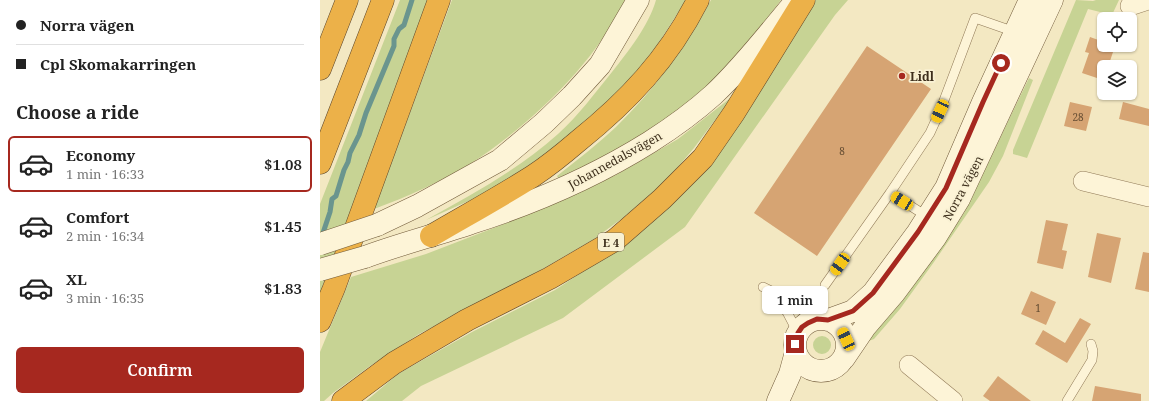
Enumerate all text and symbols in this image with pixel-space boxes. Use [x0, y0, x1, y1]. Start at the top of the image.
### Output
map controls [1097, 12, 1137, 100]
button: locate [1097, 12, 1137, 52]
text: Norra vägen [40, 15, 134, 35]
text: Cpl Skomakarringen [40, 54, 196, 74]
route start [992, 54, 1010, 72]
button: layers [1097, 60, 1137, 100]
place label: Lidl [910, 68, 935, 85]
marker: Lidl [897, 71, 907, 81]
car [929, 98, 951, 124]
text: Choose a ride [16, 100, 139, 124]
house number: 28 [1072, 110, 1084, 124]
street label: Johannedalsvägen [564, 127, 665, 193]
house number: 8 [839, 144, 845, 158]
text: Economy [66, 145, 135, 165]
icon: car [18, 146, 54, 182]
street label: Norra vägen [939, 152, 987, 223]
text: $1.08 [264, 154, 302, 174]
text: 1 min · 16:33 [66, 165, 144, 183]
car [889, 190, 915, 212]
text: Comfort [66, 207, 129, 227]
icon: car [18, 208, 54, 244]
text: $1.45 [264, 216, 302, 236]
text: 2 min · 16:34 [66, 227, 144, 245]
road number: E 4 [598, 233, 624, 251]
car [828, 251, 852, 277]
text: XL [66, 269, 87, 289]
icon: car [18, 270, 54, 306]
text: $1.83 [264, 278, 302, 298]
callout: 1 min [762, 286, 828, 314]
text: 3 min · 16:35 [66, 289, 144, 307]
text: 1 min [777, 291, 813, 309]
house number: 1 [1035, 301, 1041, 315]
car [835, 326, 857, 352]
route end [786, 335, 804, 353]
button: Confirm [16, 347, 304, 393]

